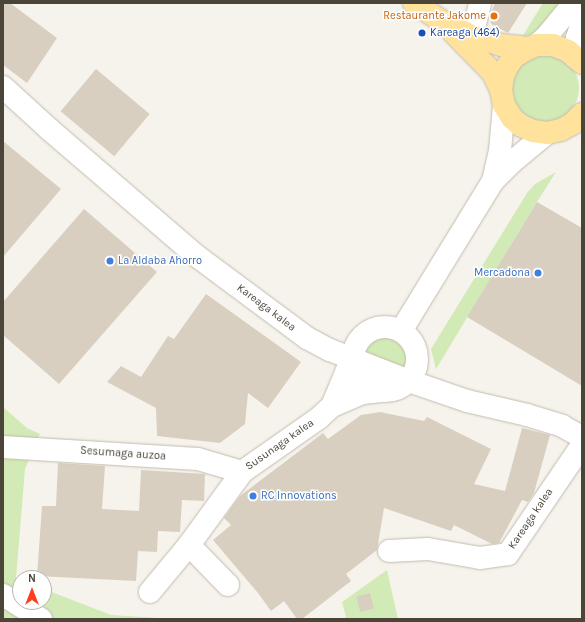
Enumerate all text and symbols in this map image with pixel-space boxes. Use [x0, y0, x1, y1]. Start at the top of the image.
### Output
place label: Restaurante Jakome [383, 9, 486, 23]
marker: Restaurante Jakome [489, 11, 499, 21]
place label: Kareaga (464) [430, 26, 500, 40]
marker: Kareaga (464) [417, 28, 427, 38]
place label: La Aldaba Ahorro [118, 254, 202, 268]
marker: La Aldaba Ahorro [105, 256, 115, 266]
place label: Mercadona [474, 266, 530, 280]
marker: Mercadona [533, 268, 543, 278]
street label: Kareaga kalea [234, 282, 298, 334]
street label: Susunaga kalea [243, 417, 317, 473]
street label: Sesumaga auzoa [80, 444, 166, 464]
street label: Kareaga kalea [506, 486, 556, 552]
place label: RC Innovations [261, 489, 337, 503]
marker: RC Innovations [248, 491, 258, 501]
north arrow [12, 570, 52, 610]
text: N [28, 572, 36, 585]

